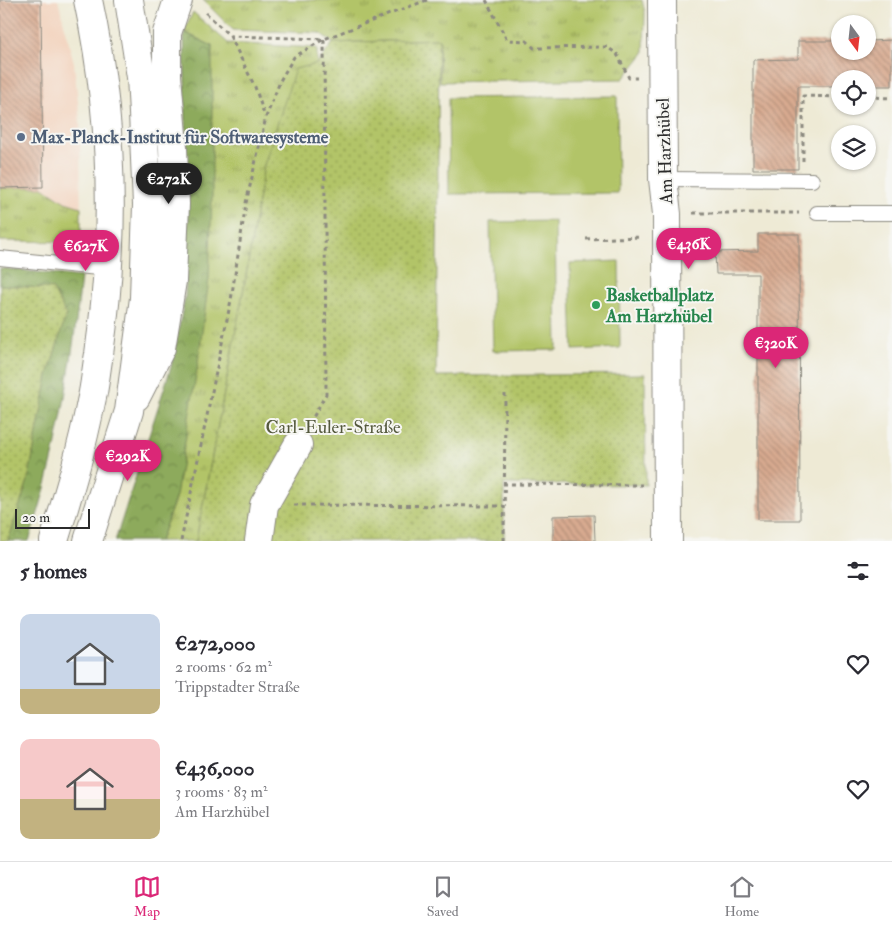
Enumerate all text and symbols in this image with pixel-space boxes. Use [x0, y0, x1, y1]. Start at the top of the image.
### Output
north arrow [831, 15, 876, 60]
map controls [831, 15, 876, 170]
button: locate [831, 70, 876, 115]
street label: Am Harzhübel [652, 97, 678, 206]
button: layers [831, 125, 876, 170]
place label: Max-Planck-Institut für Softwaresysteme [30, 126, 329, 149]
marker: Max-Planck-Institut für Softwaresysteme [15, 131, 27, 143]
pin: €272K [134, 162, 204, 205]
text: €272K [147, 169, 191, 189]
pin: €436K [654, 228, 724, 270]
pin: €627K [51, 230, 121, 272]
text: €436K [667, 234, 711, 254]
text: €627K [64, 236, 108, 256]
place label: Basketballplatz Am Harzhübel [605, 284, 714, 328]
marker: Basketballplatz Am Harzhübel [590, 299, 602, 311]
pin: €320K [741, 326, 811, 369]
text: €320K [755, 333, 798, 353]
park label: Carl-Euler-Straße [265, 416, 401, 439]
pin: €292K [93, 440, 163, 482]
text: €292K [106, 446, 150, 466]
scale bar [15, 506, 90, 529]
text: 20 m [22, 509, 50, 526]
icon: filters [844, 557, 872, 585]
text: 5 homes [20, 558, 87, 585]
text: €272,000 [175, 630, 255, 657]
icon: home [60, 634, 120, 694]
icon: heart [844, 650, 872, 678]
text: 2 rooms · 62 m² [175, 657, 272, 677]
text: Trippstadter Straße [175, 677, 300, 697]
text: €436,000 [175, 755, 255, 782]
icon: home [60, 759, 120, 819]
icon: heart [844, 775, 872, 803]
text: 3 rooms · 83 m² [175, 782, 268, 802]
text: Am Harzhübel [175, 802, 269, 822]
tab: Map [133, 873, 161, 920]
tab: Saved [427, 873, 459, 920]
tab: Home [724, 873, 759, 920]

